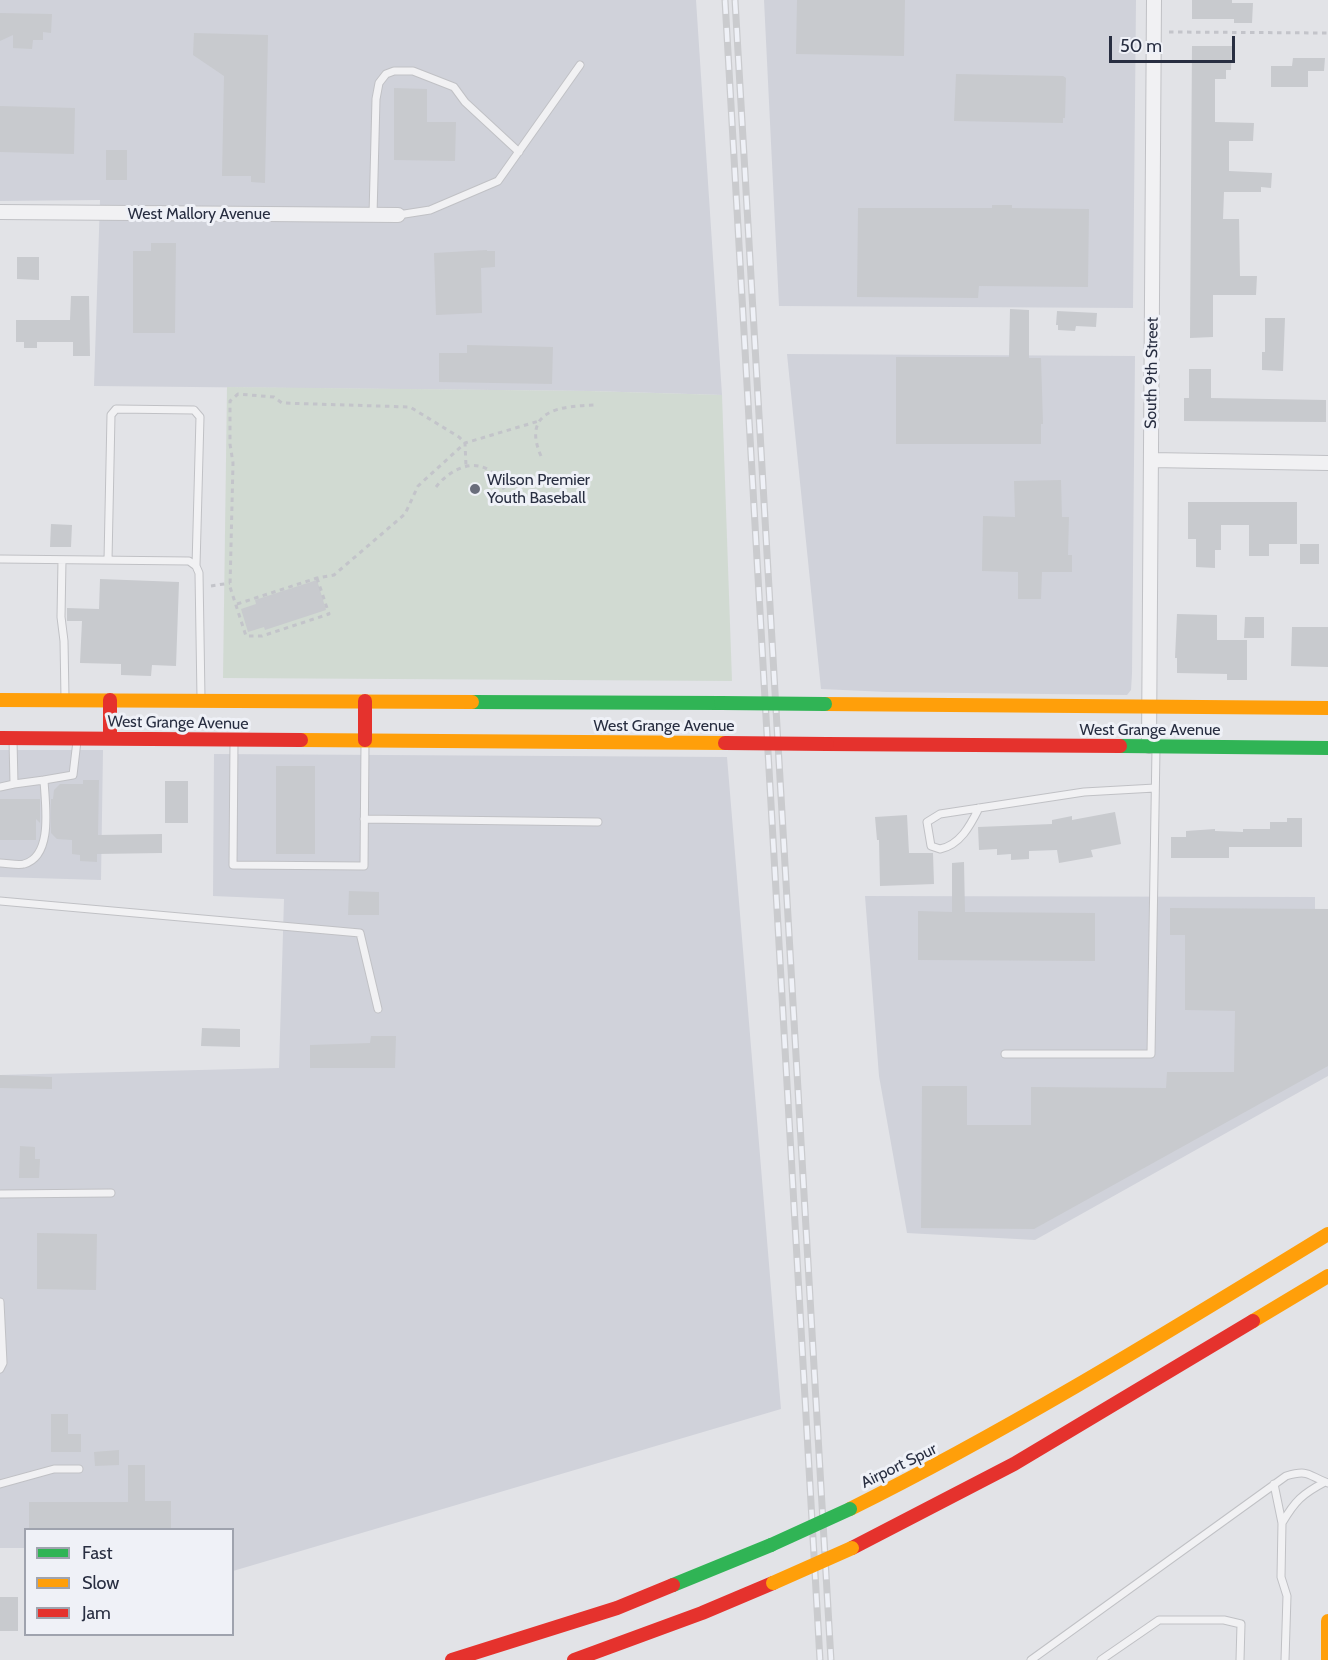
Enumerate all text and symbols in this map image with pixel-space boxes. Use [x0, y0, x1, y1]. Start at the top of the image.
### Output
scale bar [1112, 24, 1238, 62]
text: 50 m [1120, 35, 1162, 57]
street label: West Mallory Avenue [128, 204, 270, 224]
street label: South 9th Street [1141, 317, 1163, 429]
place label: Wilson Premier Youth Baseball [487, 470, 590, 508]
marker: Wilson Premier Youth Baseball [468, 482, 482, 496]
street label: West Grange Avenue [107, 712, 249, 734]
street label: West Grange Avenue [593, 716, 735, 736]
street label: West Grange Avenue [1079, 720, 1221, 740]
street label: Airport Spur [858, 1439, 940, 1493]
legend [24, 1528, 234, 1636]
text: Fast [82, 1542, 113, 1564]
text: Slow [82, 1572, 119, 1594]
text: Jam [82, 1602, 111, 1624]

